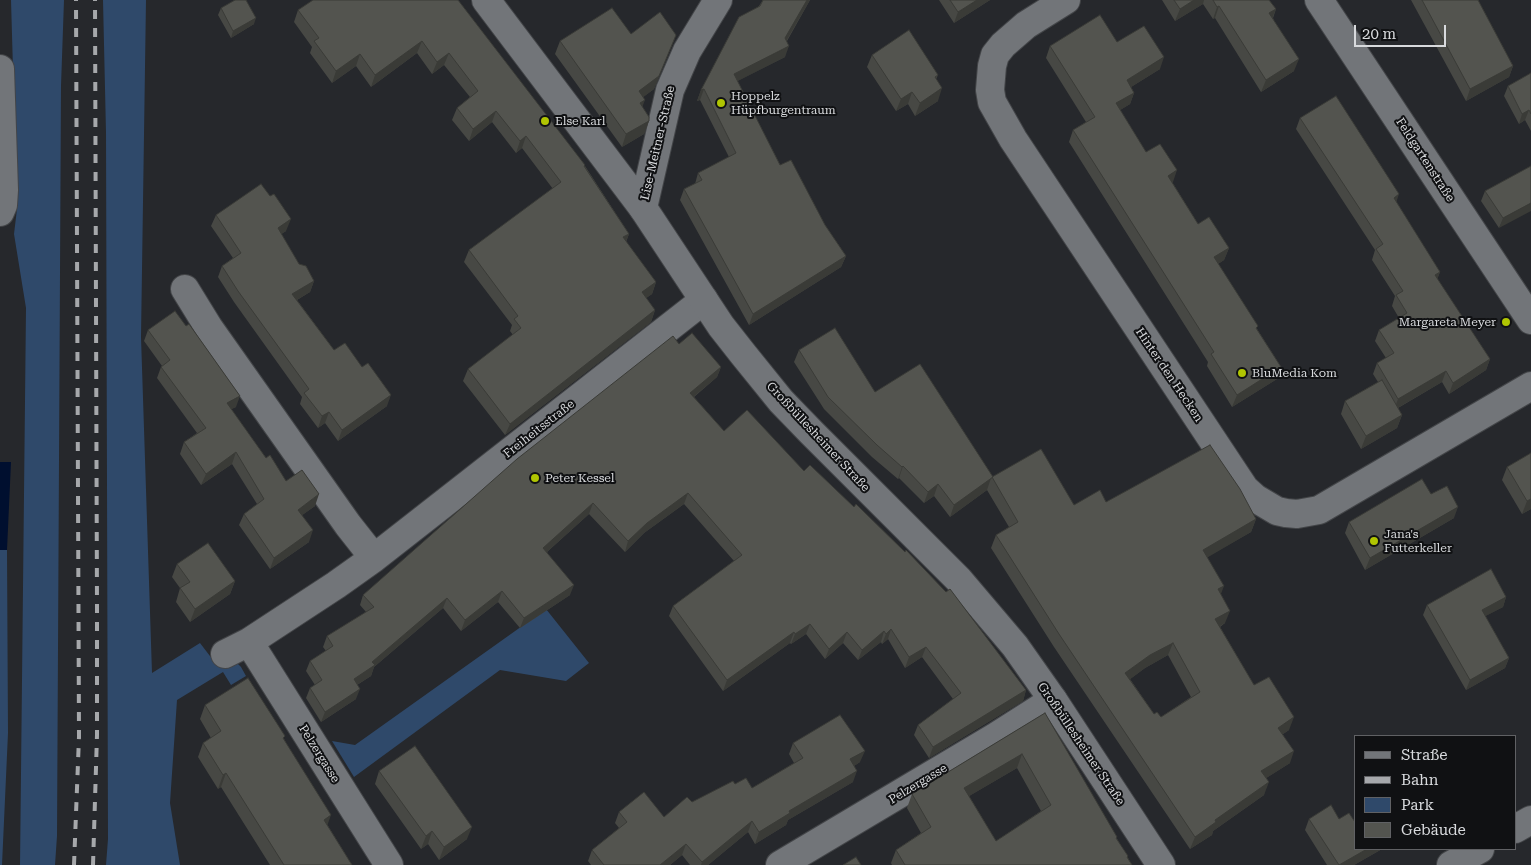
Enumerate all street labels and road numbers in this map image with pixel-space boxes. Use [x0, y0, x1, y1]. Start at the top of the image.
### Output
street label: Lise-Meitner-Straße [638, 84, 678, 202]
street label: Feldgartenstraße [1393, 115, 1457, 205]
street label: Hinter den Hecken [1132, 325, 1206, 425]
street label: Großbüllesheimer Straße [763, 379, 873, 495]
street label: Freiheitsstraße [501, 397, 577, 461]
street label: Großbüllesheimer Straße [1035, 680, 1127, 808]
street label: Pelzergasse [296, 722, 342, 786]
street label: Pelzergasse [886, 761, 950, 807]

